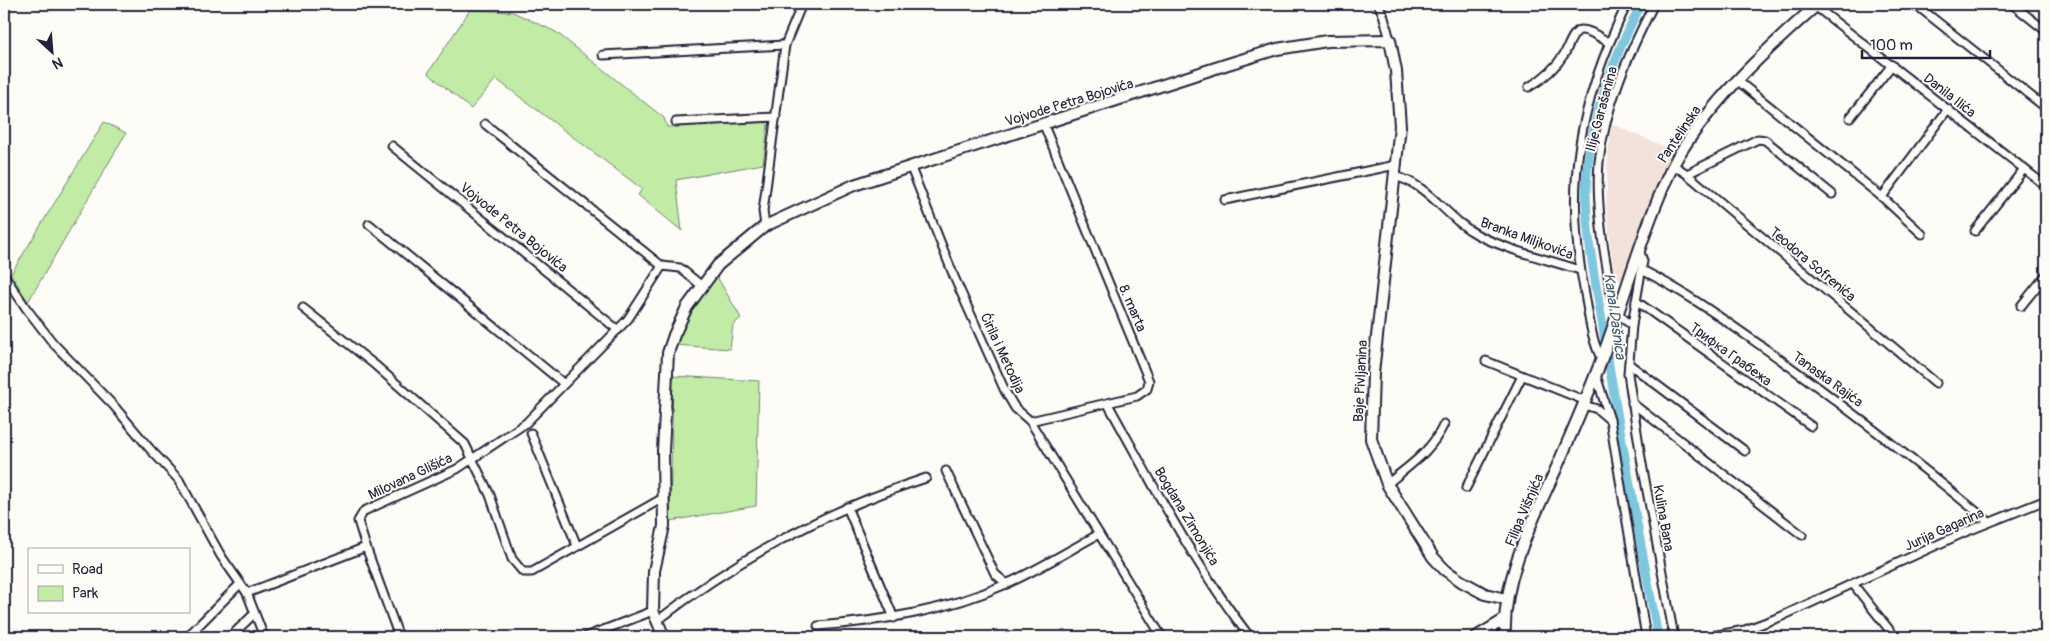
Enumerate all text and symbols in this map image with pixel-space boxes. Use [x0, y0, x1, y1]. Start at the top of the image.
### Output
north arrow [28, 28, 78, 78]
scale bar [1862, 28, 1990, 60]
text: 100 m [1870, 36, 1913, 55]
text: N [49, 54, 65, 73]
street label: Ilije Garašanina [1582, 65, 1621, 154]
street label: Danila Ilića [1920, 70, 1979, 121]
street label: Vojvode Petra Bojovića [1003, 75, 1135, 130]
street label: Pantelinska [1654, 102, 1705, 166]
street label: Vojvode Petra Bojovića [456, 179, 571, 276]
street label: Branka Miljkovića [1478, 214, 1576, 263]
street label: Teodora Sofrenića [1766, 224, 1859, 305]
water label: Kanal Dašnica [1599, 272, 1630, 361]
street label: 8. marta [1115, 282, 1150, 334]
street label: Ćirila i Metodija [977, 310, 1029, 396]
street label: Трифка Грабежа [1686, 319, 1775, 390]
street label: Baje Pivljanina [1350, 340, 1371, 422]
street label: Tanaska Rajića [1789, 348, 1866, 411]
street label: Milovana Glišića [365, 450, 455, 503]
street label: Bogdana Zimonjića [1150, 464, 1223, 569]
street label: Filipa Višnjića [1502, 471, 1547, 549]
street label: Kulina Bana [1649, 484, 1678, 553]
street label: Jurija Gagarina [1902, 504, 1987, 555]
legend [28, 548, 190, 614]
text: Road [72, 560, 103, 579]
text: Park [72, 584, 99, 603]

